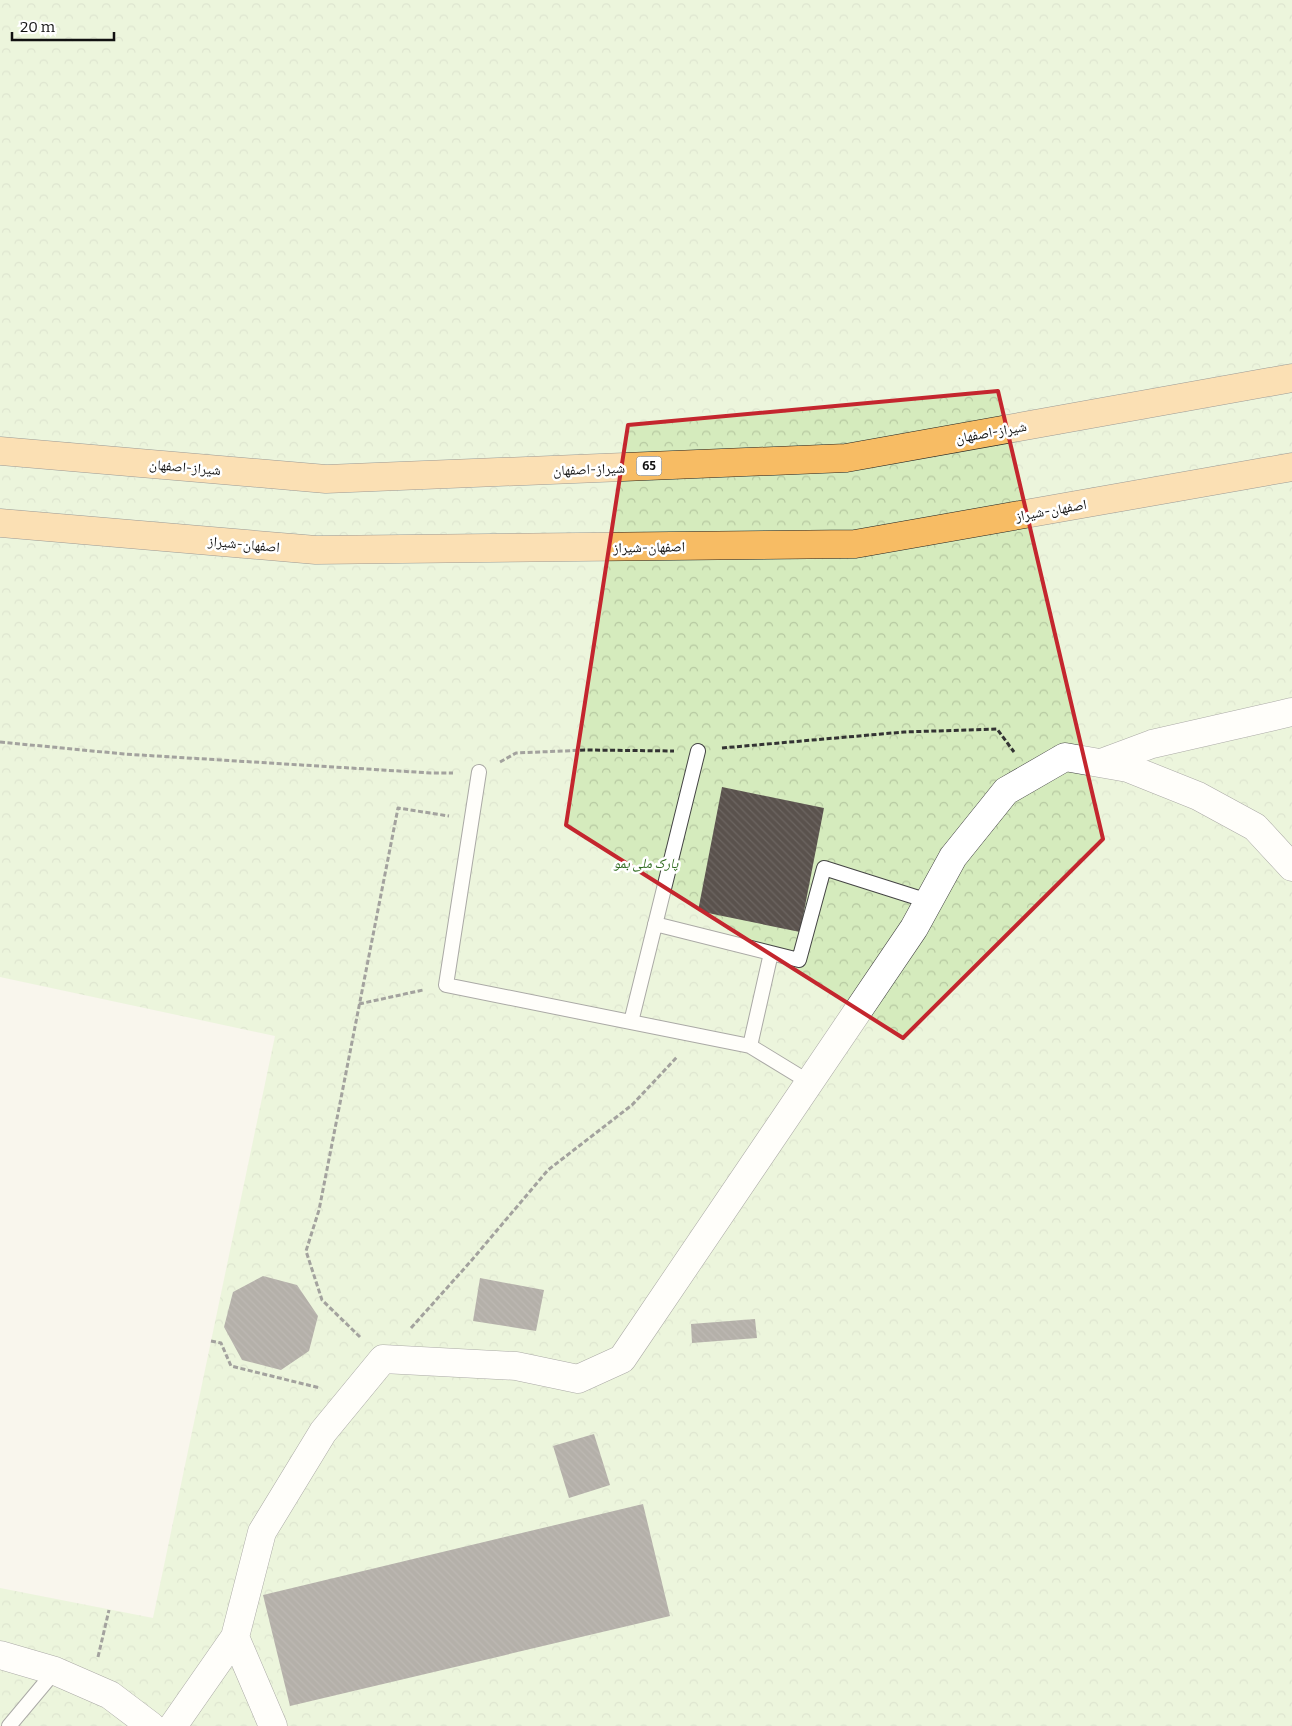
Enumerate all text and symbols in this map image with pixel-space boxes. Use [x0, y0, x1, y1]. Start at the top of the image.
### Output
scale bar [12, 10, 115, 42]
text: 20 m [20, 18, 56, 36]
street label: شیراز-اصفهان [954, 418, 1028, 447]
street label: شیراز-اصفهان [148, 456, 222, 479]
road number: 65 [636, 456, 662, 476]
street label: شیراز-اصفهان [553, 460, 625, 479]
street label: اصفهان-شیراز [1013, 496, 1088, 525]
street label: اصفهان-شیراز [206, 533, 281, 556]
street label: اصفهان-شیراز [612, 538, 685, 557]
park label: پارک ملی بمو [613, 855, 679, 872]

